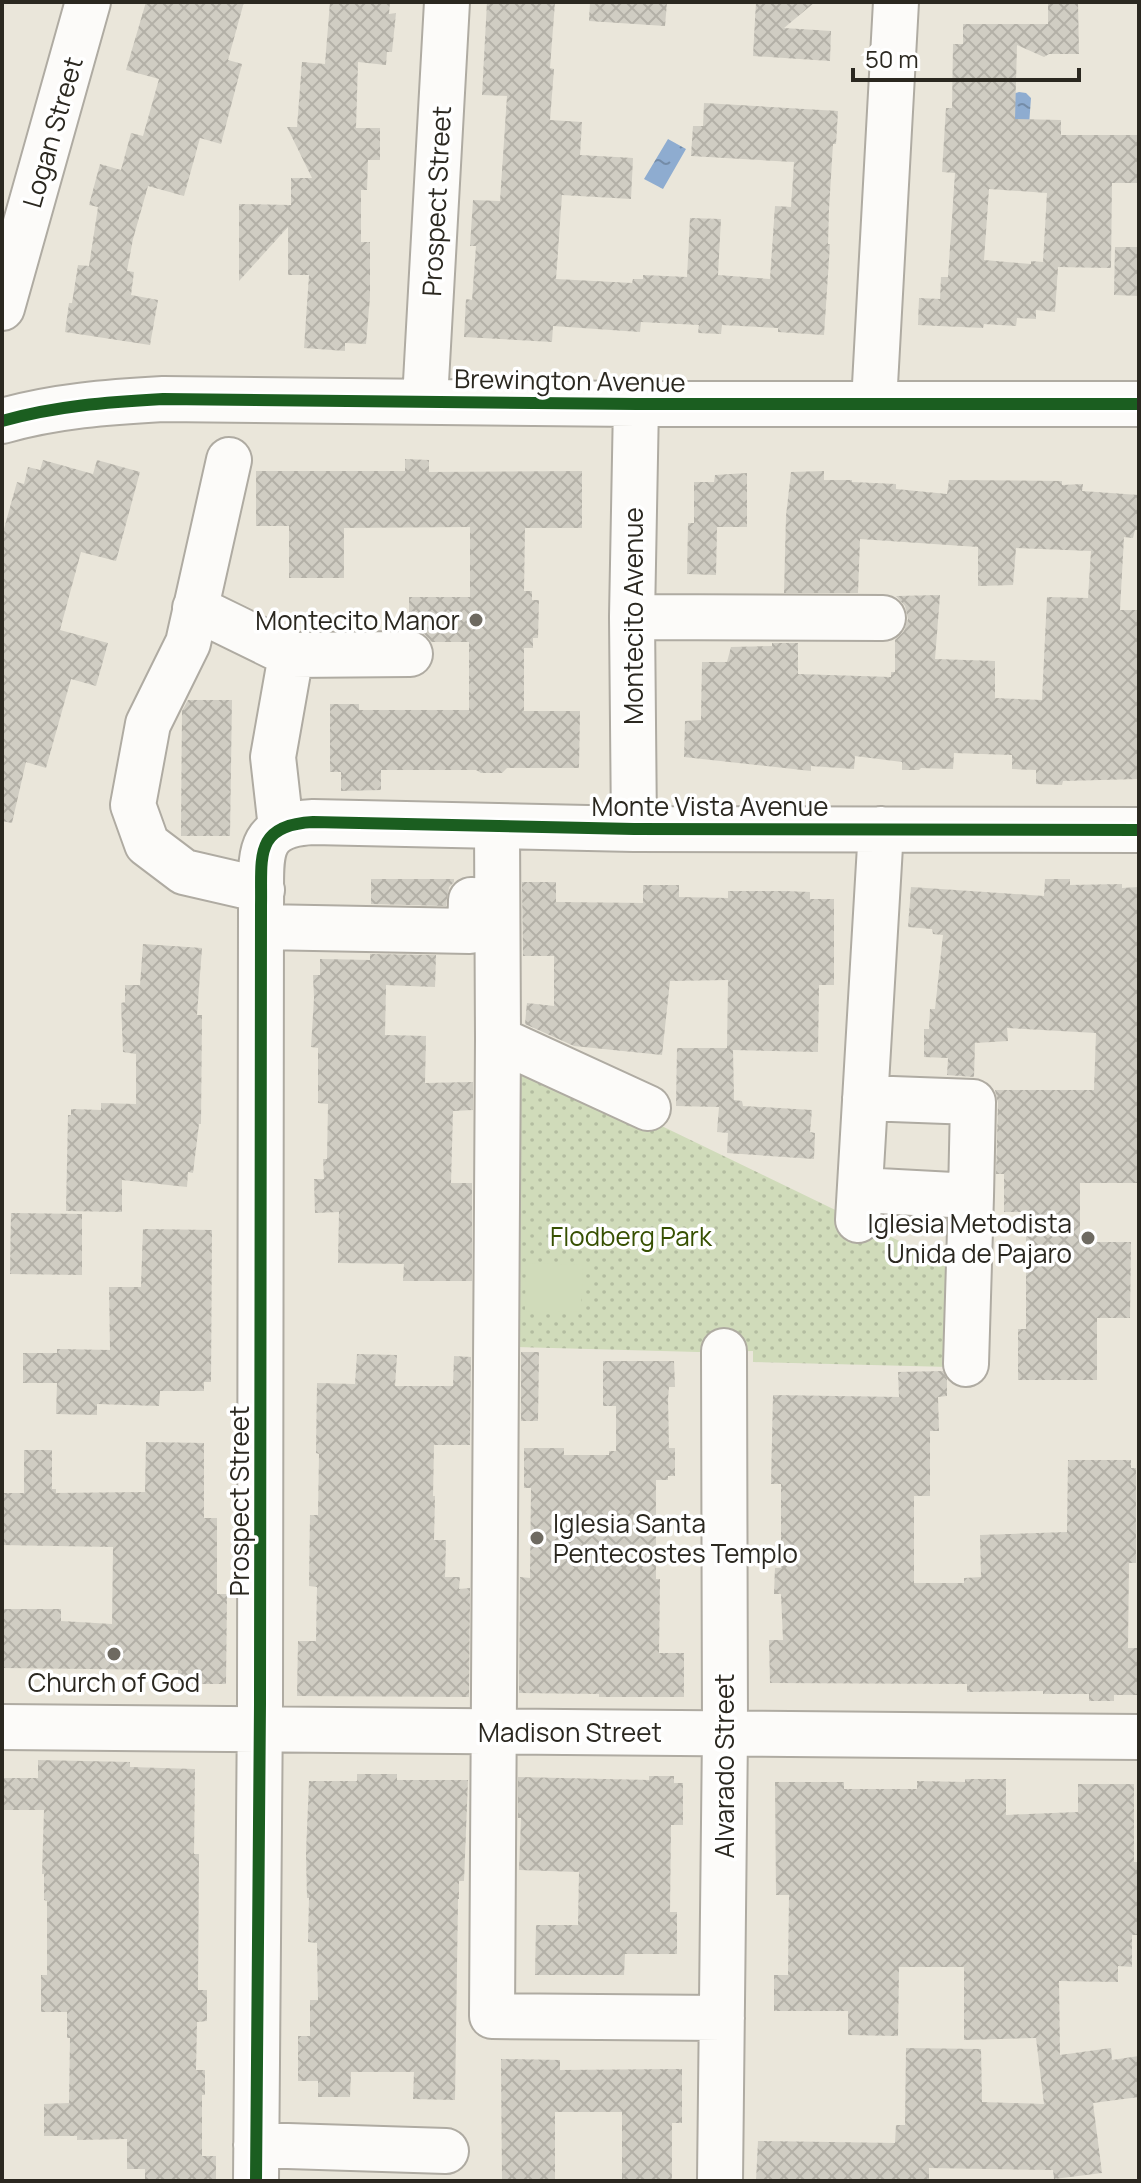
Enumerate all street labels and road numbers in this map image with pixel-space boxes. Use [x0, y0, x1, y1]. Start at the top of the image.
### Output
street label: Logan Street [13, 52, 91, 212]
street label: Prospect Street [413, 105, 459, 297]
street label: Brewington Avenue [454, 360, 686, 400]
street label: Montecito Avenue [615, 507, 651, 725]
street label: Monte Vista Avenue [592, 788, 828, 824]
street label: Prospect Street [221, 1406, 257, 1596]
street label: Alvarado Street [706, 1673, 742, 1859]
street label: Madison Street [478, 1714, 662, 1750]

